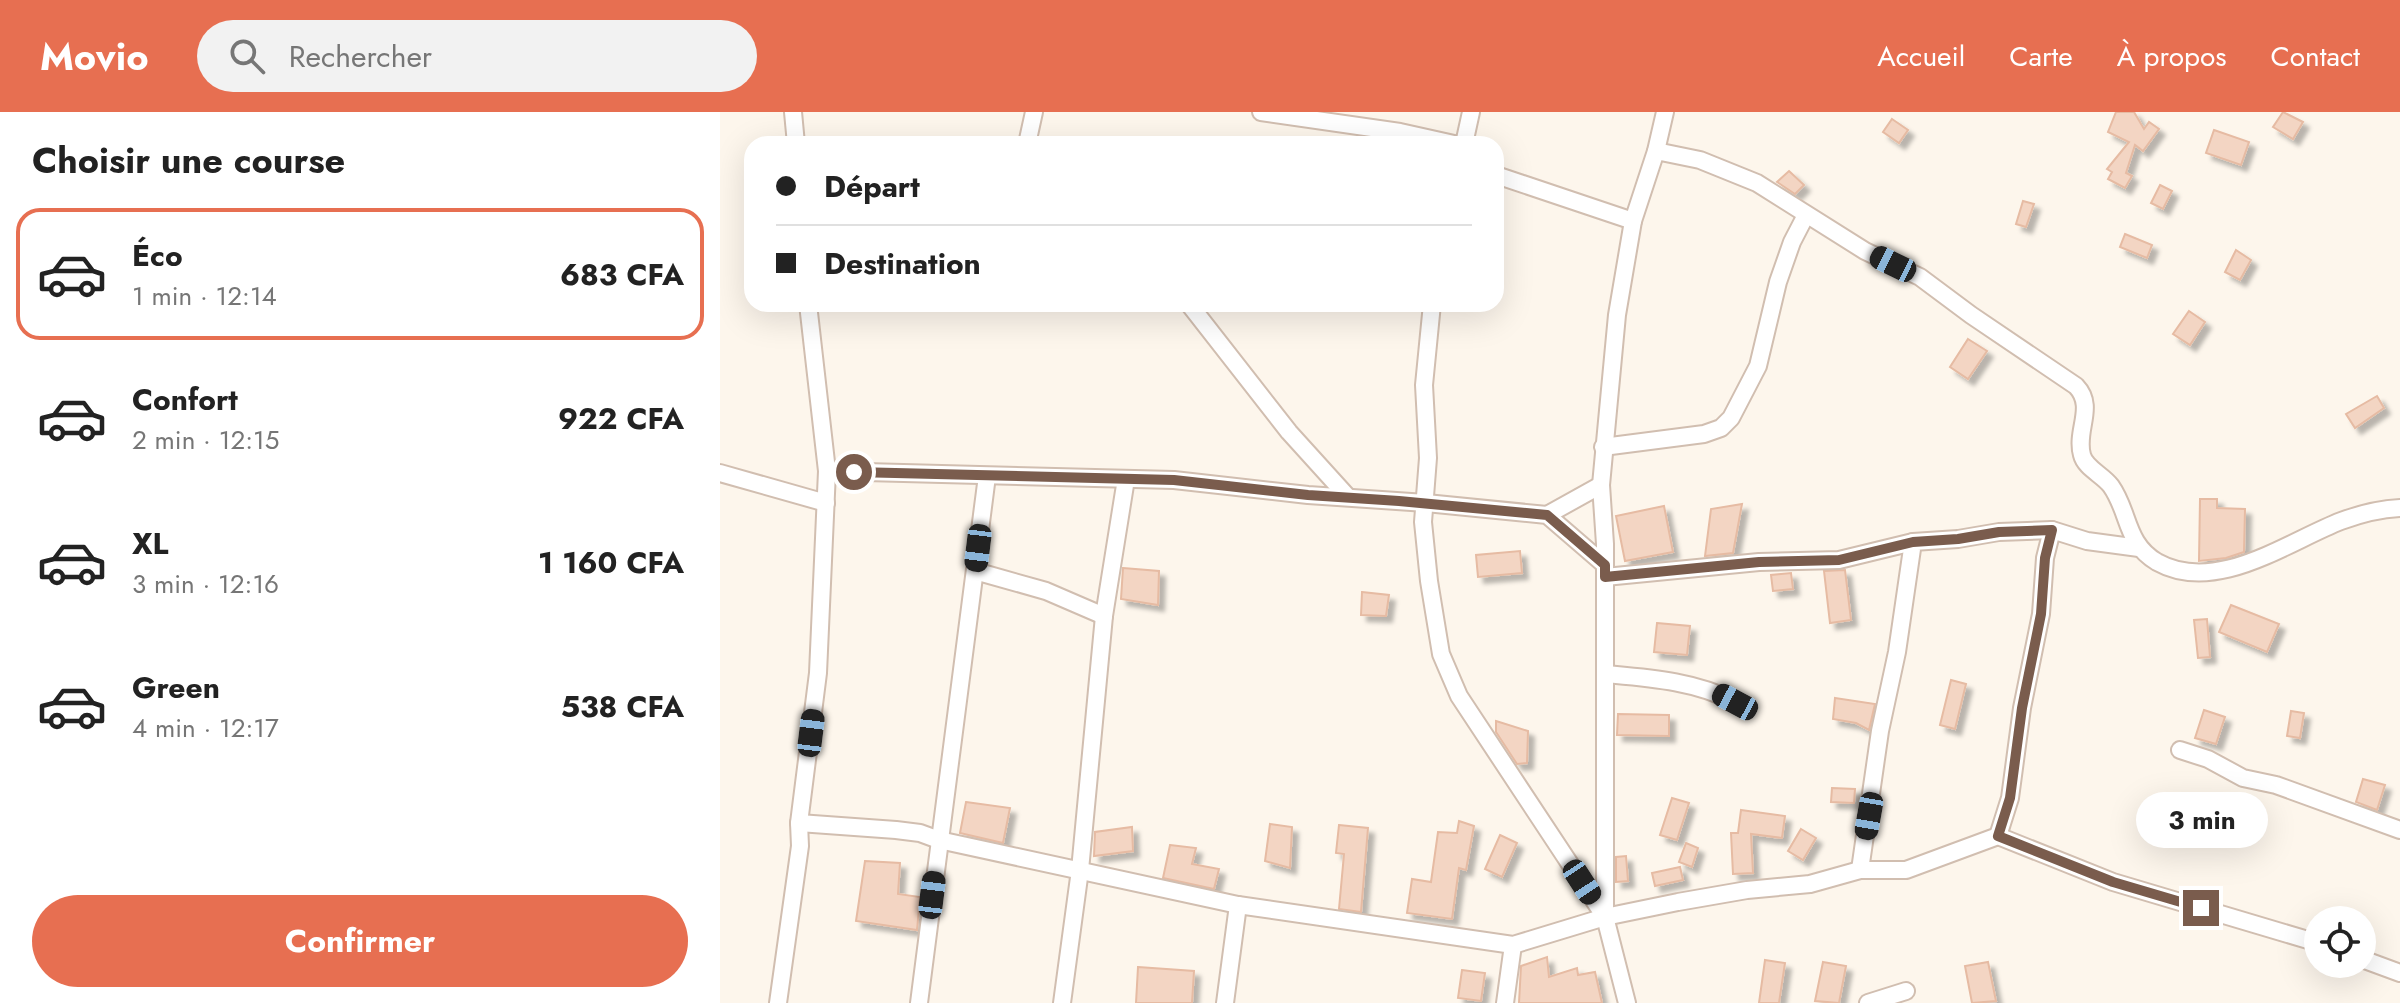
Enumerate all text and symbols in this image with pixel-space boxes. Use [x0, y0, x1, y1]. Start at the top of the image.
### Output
search box [197, 20, 757, 92]
text: Movio [40, 29, 149, 84]
icon: search [225, 34, 269, 78]
text: Rechercher [289, 35, 432, 78]
text: Accueil [1877, 36, 1965, 77]
text: Carte [2009, 36, 2073, 77]
text: À propos [2117, 36, 2227, 77]
text: Contact [2271, 36, 2360, 77]
text: Choisir une course [32, 134, 345, 186]
text: Départ [824, 165, 920, 208]
text: Éco [132, 234, 183, 277]
icon: car [36, 238, 108, 310]
text: Destination [824, 242, 981, 285]
car [1866, 243, 1920, 285]
text: 683 CFA [560, 253, 684, 296]
text: 1 min · 12:14 [132, 277, 277, 315]
text: Confort [132, 378, 238, 421]
icon: car [36, 382, 108, 454]
text: 922 CFA [558, 397, 684, 440]
text: 2 min · 12:15 [132, 421, 279, 459]
route start [836, 454, 872, 490]
text: XL [132, 522, 168, 565]
car [963, 523, 993, 573]
icon: car [36, 526, 108, 598]
text: 1 160 CFA [538, 541, 684, 584]
text: 3 min · 12:16 [132, 565, 279, 603]
text: Green [132, 666, 220, 709]
icon: car [36, 670, 108, 742]
car [1708, 680, 1762, 724]
text: 538 CFA [561, 685, 684, 728]
car [796, 708, 826, 758]
text: 4 min · 12:17 [132, 709, 279, 747]
car [1853, 790, 1885, 842]
callout: 3 min [2135, 792, 2267, 848]
text: 3 min [2168, 801, 2236, 839]
car [1559, 855, 1605, 909]
car [917, 870, 947, 920]
route end [2183, 890, 2219, 926]
button: Confirmer [32, 895, 688, 987]
map controls [2304, 906, 2376, 978]
button: locate [2304, 906, 2376, 978]

